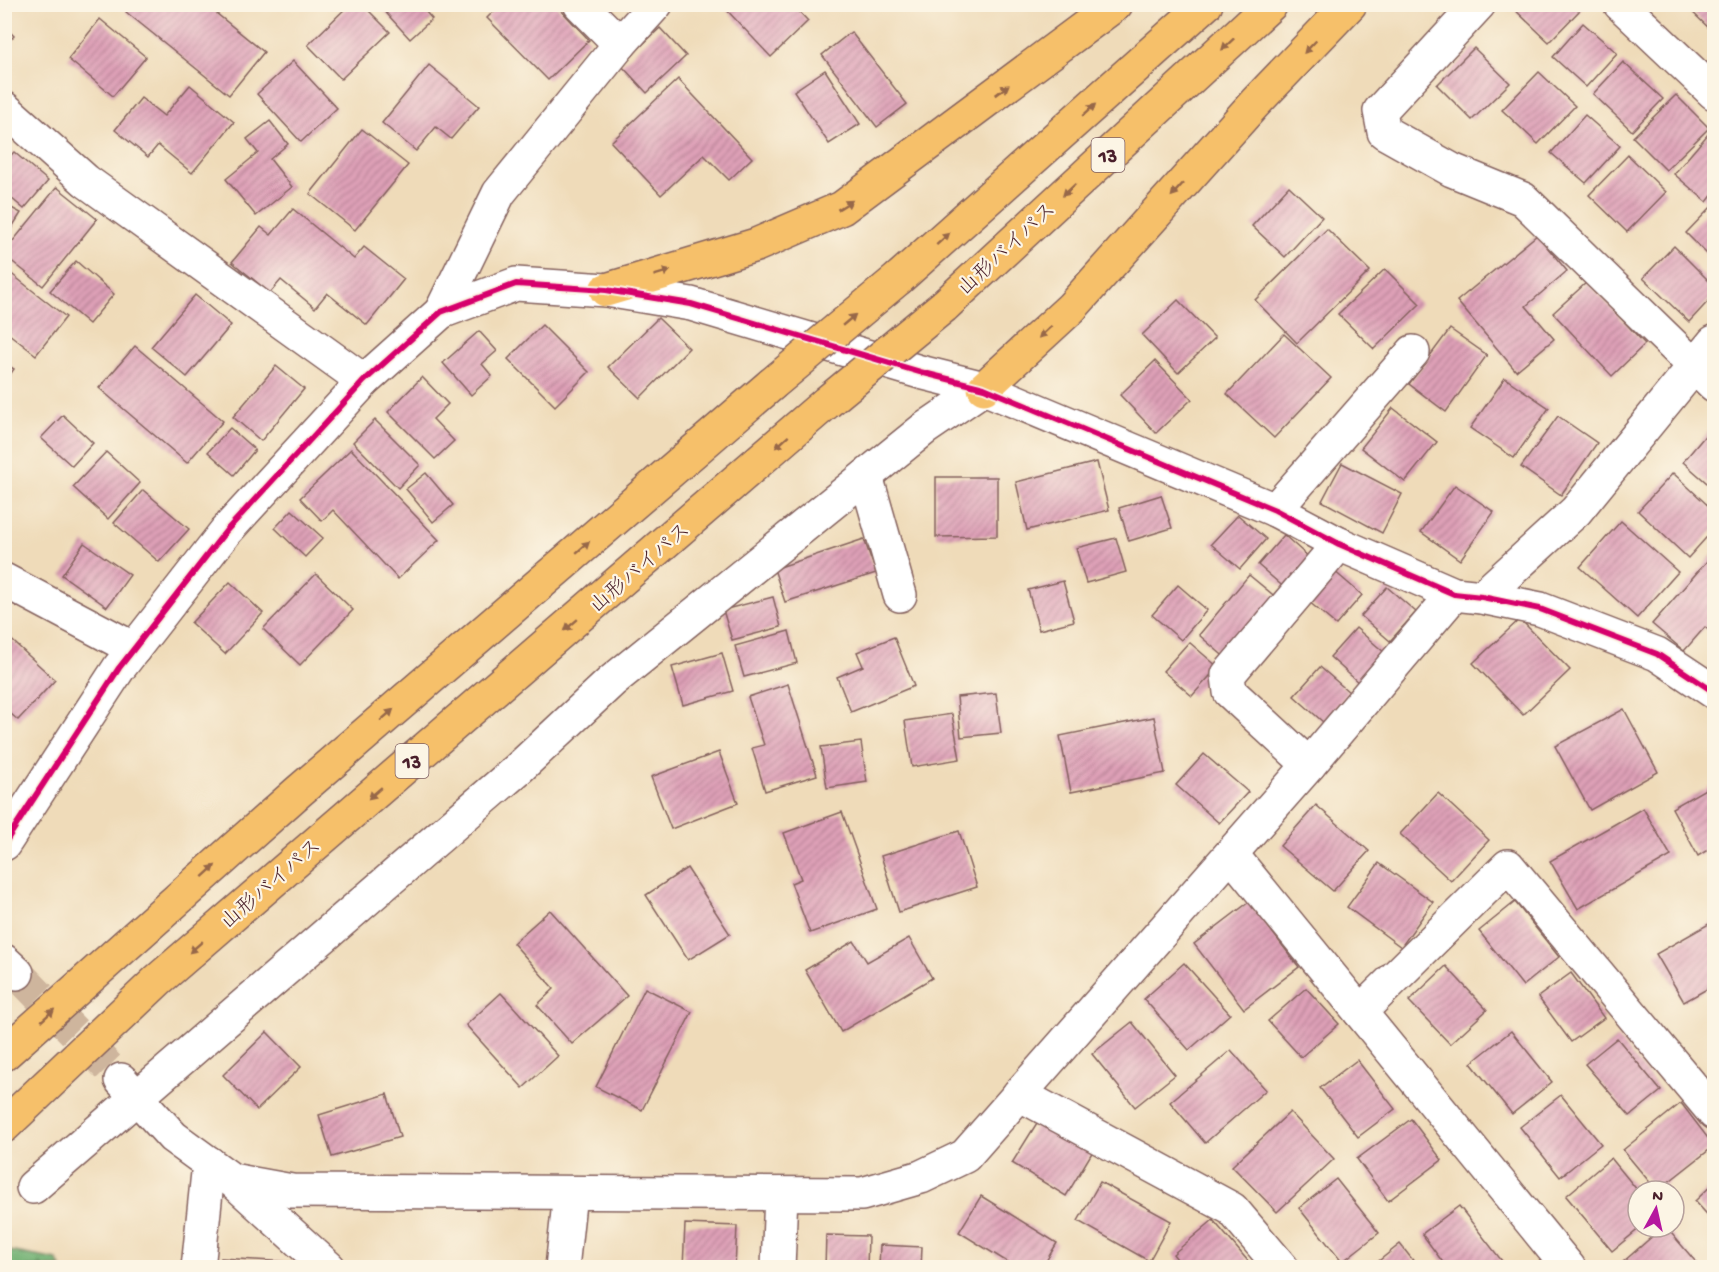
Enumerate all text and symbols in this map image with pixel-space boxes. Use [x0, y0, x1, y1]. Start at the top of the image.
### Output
one-way arrow [1221, 37, 1236, 51]
one-way arrow [1303, 39, 1317, 53]
one-way arrow [994, 84, 1009, 96]
one-way arrow [1081, 103, 1096, 117]
road number: 13 [1092, 138, 1124, 172]
one-way arrow [1170, 182, 1184, 197]
one-way arrow [1063, 183, 1077, 197]
street label: 山形バイパス [953, 198, 1063, 303]
one-way arrow [837, 200, 853, 211]
one-way arrow [935, 232, 950, 246]
one-way arrow [653, 268, 671, 277]
one-way arrow [841, 313, 857, 326]
one-way arrow [1038, 325, 1052, 339]
one-way arrow [775, 435, 790, 448]
street label: 山形バイパス [585, 518, 697, 620]
one-way arrow [575, 541, 590, 554]
one-way arrow [564, 618, 579, 631]
one-way arrow [379, 709, 394, 722]
road number: 13 [396, 744, 428, 778]
one-way arrow [368, 786, 383, 800]
street label: 山形バイパス [216, 834, 328, 936]
one-way arrow [201, 865, 216, 878]
one-way arrow [188, 941, 204, 954]
one-way arrow [40, 1009, 55, 1022]
north arrow [1626, 1179, 1686, 1239]
text: N [1651, 1187, 1665, 1208]

